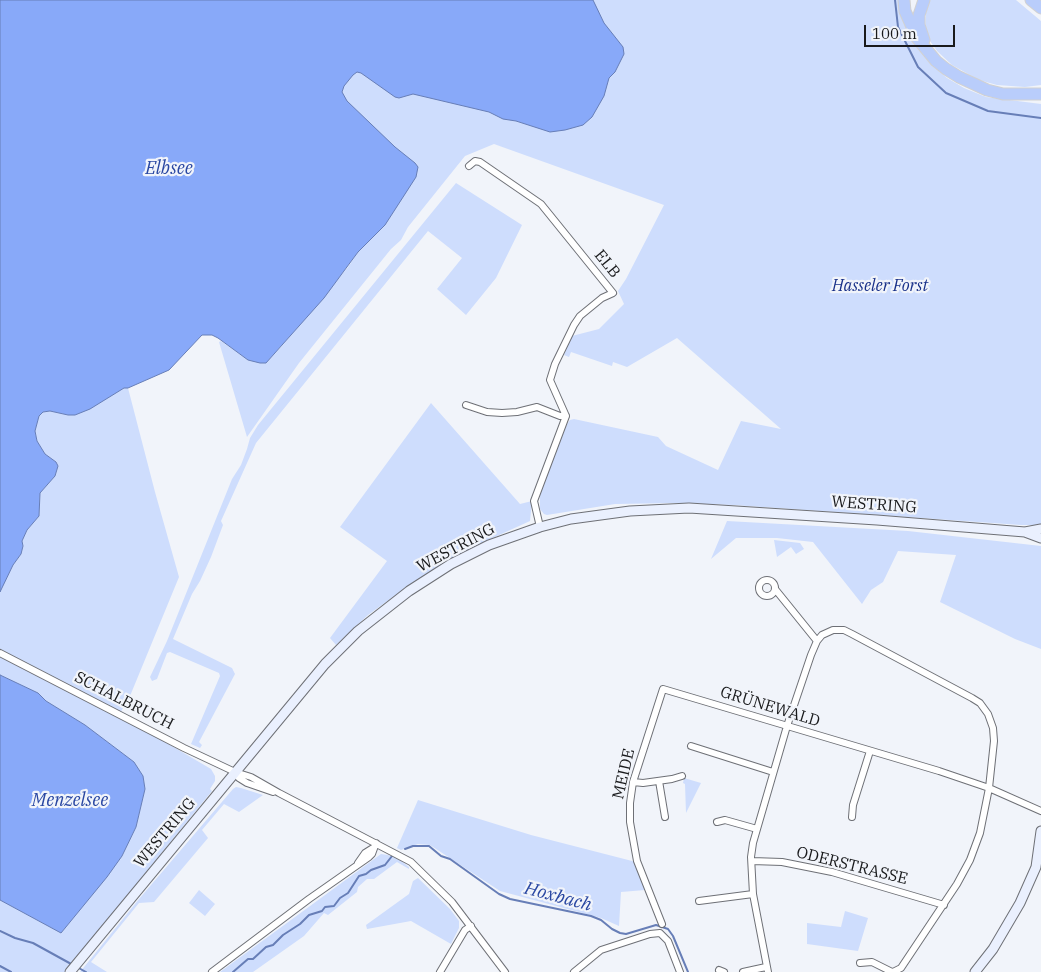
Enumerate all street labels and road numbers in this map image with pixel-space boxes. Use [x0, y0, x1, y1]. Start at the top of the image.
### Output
street label: ELB [590, 246, 624, 282]
street label: WESTRING [831, 492, 917, 518]
street label: WESTRING [414, 519, 498, 577]
street label: SCHALBRUCH [71, 668, 177, 734]
street label: GRÜNEWALD [718, 683, 822, 731]
street label: MEIDE [609, 747, 639, 801]
street label: WESTRING [130, 794, 200, 872]
street label: ODERSTRASSE [794, 843, 910, 889]

